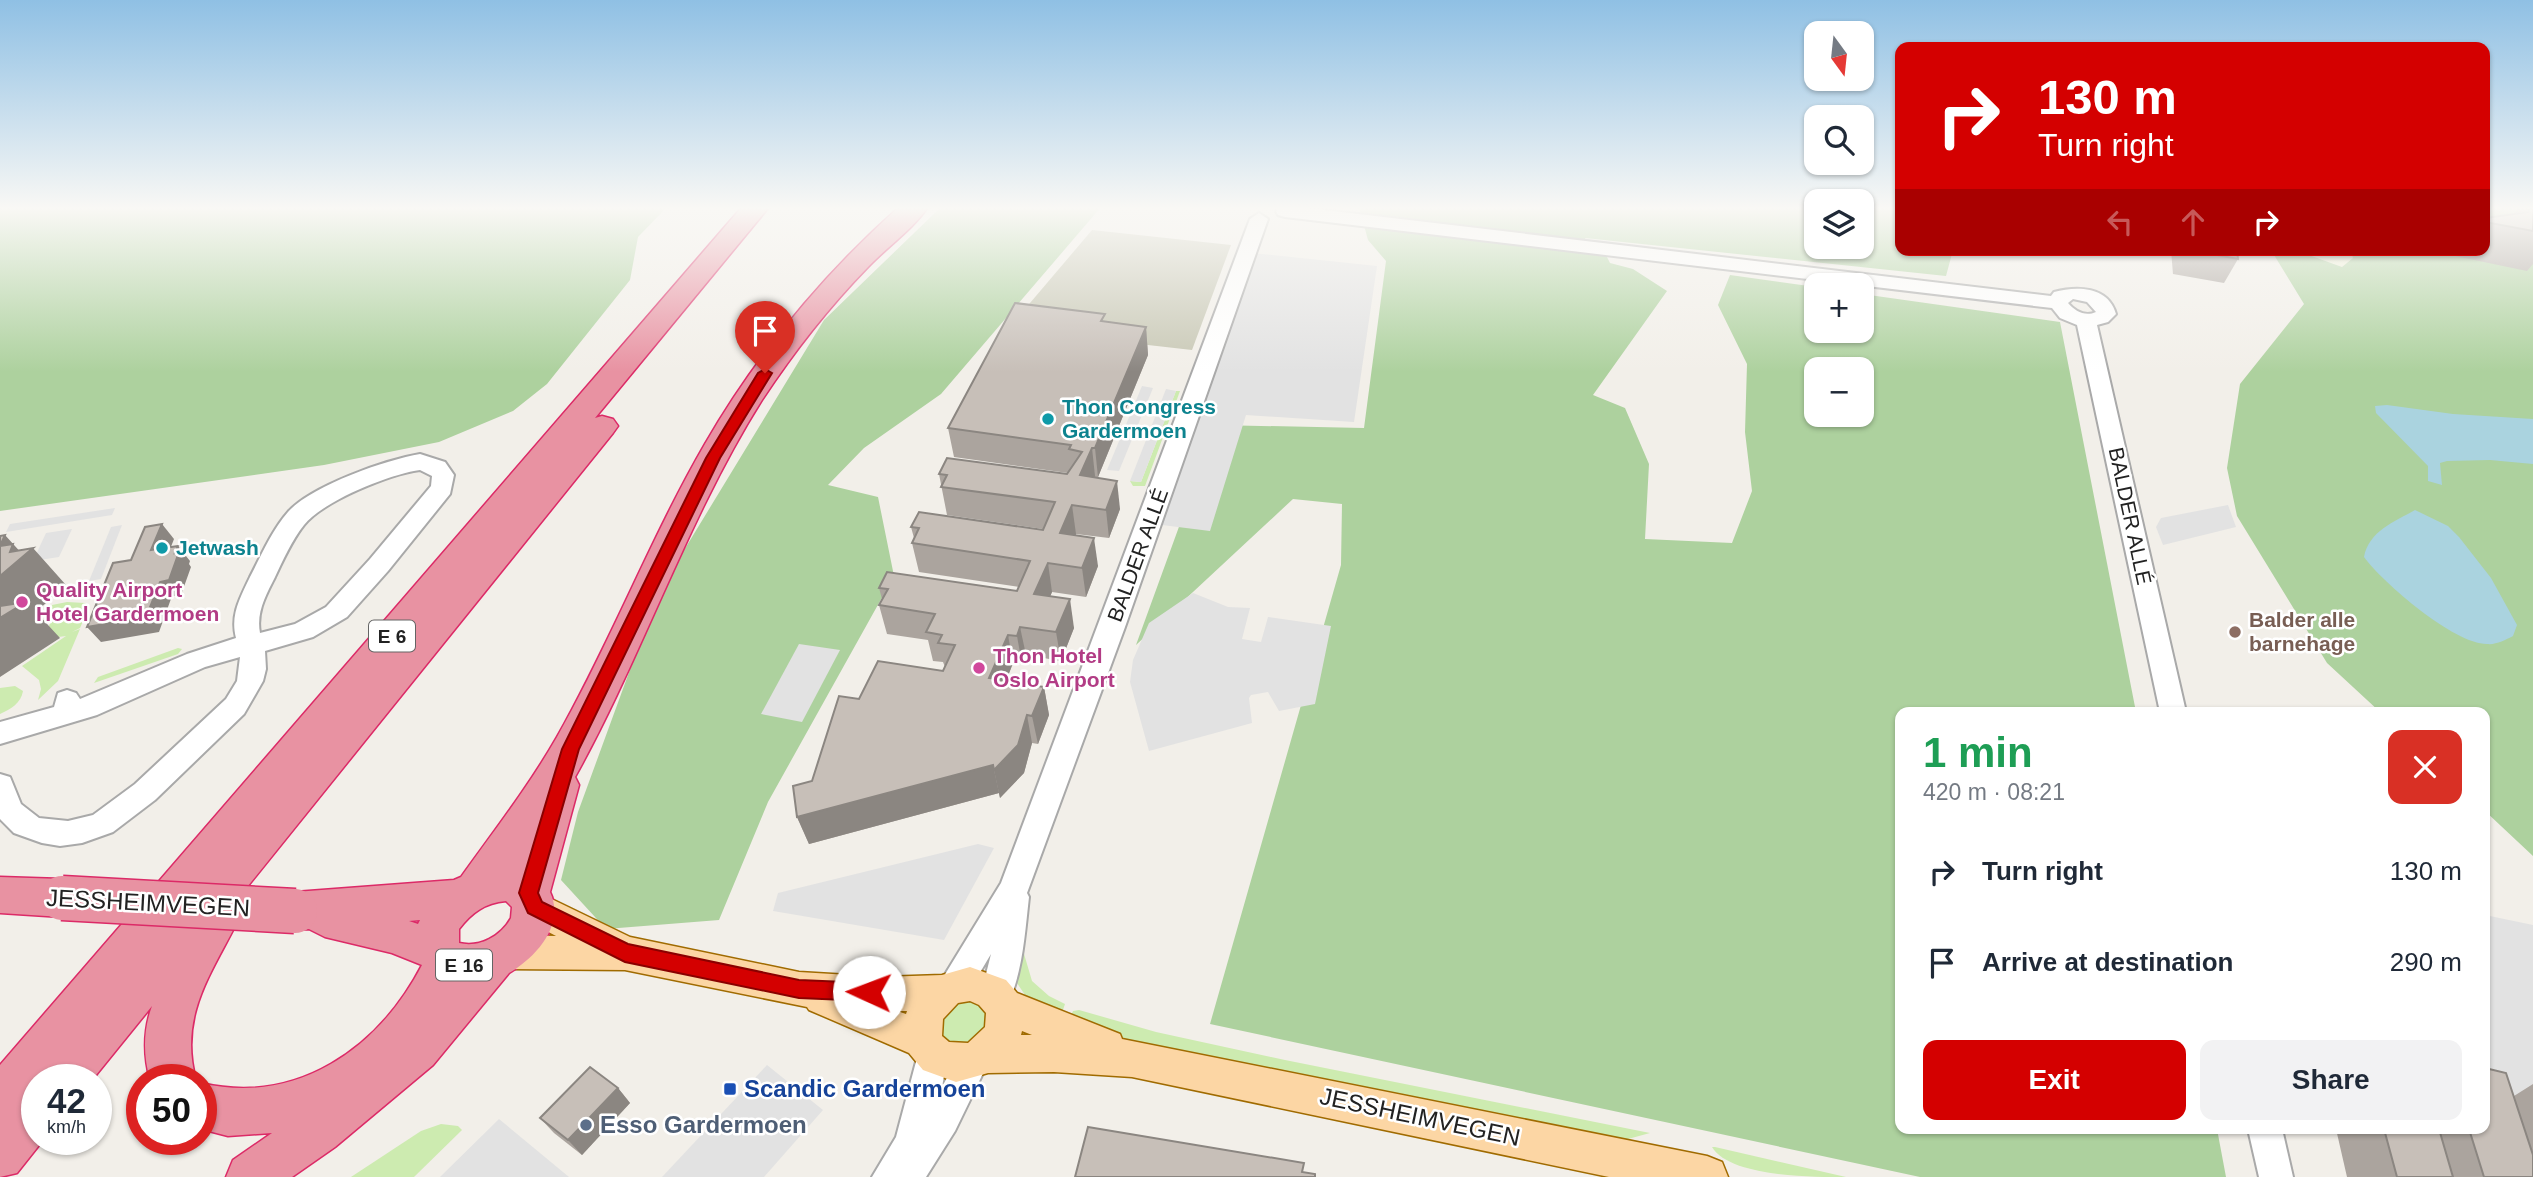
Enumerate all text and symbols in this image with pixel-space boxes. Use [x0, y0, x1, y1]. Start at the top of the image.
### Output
north arrow [1804, 21, 1874, 91]
map controls [1804, 21, 1874, 427]
icon: right [1923, 70, 2014, 161]
text: 130 m [2038, 70, 2177, 124]
button: search [1804, 105, 1874, 175]
text: Turn right [2038, 127, 2174, 163]
button: layers [1804, 189, 1874, 259]
icon: left [2101, 203, 2139, 241]
icon: ahead [2174, 203, 2212, 241]
icon: right [2247, 203, 2285, 241]
button: + [1804, 273, 1874, 343]
pin [735, 301, 795, 373]
icon: arrive [746, 312, 784, 350]
button: − [1804, 357, 1874, 427]
place label: Thon Congress Gardermoen [1062, 395, 1216, 442]
marker: Thon Congress Gardermoen [1040, 411, 1056, 427]
street label: BALDER ALLÉ [2105, 445, 2156, 587]
street label: BALDER ALLÉ [1103, 485, 1172, 625]
place label: Jetwash [176, 536, 259, 559]
marker: Jetwash [154, 540, 170, 556]
place label: Quality Airport Hotel Gardermoen [36, 578, 219, 625]
marker: Quality Airport Hotel Gardermoen [14, 594, 30, 610]
place label: Balder alle barnehage [2249, 608, 2355, 655]
road number: E 6 [369, 621, 415, 652]
marker: Balder alle barnehage [2227, 624, 2243, 640]
place label: Thon Hotel Oslo Airport [993, 644, 1115, 691]
marker: Thon Hotel Oslo Airport [971, 660, 987, 676]
text: 1 min [1923, 729, 2033, 776]
button: close [2388, 730, 2462, 804]
text: 420 m · 08:21 [1923, 779, 2065, 805]
icon: right [1923, 853, 1961, 891]
text: Turn right [1982, 856, 2103, 886]
text: 130 m [2390, 856, 2462, 886]
street label: JESSHEIMVEGEN [45, 884, 251, 921]
icon: arrive [1923, 944, 1961, 982]
text: Arrive at destination [1982, 947, 2233, 977]
text: 290 m [2390, 947, 2462, 977]
road number: E 16 [436, 950, 492, 981]
position arrow [832, 955, 906, 1029]
button: Exit [1923, 1040, 2186, 1120]
button: Share [2200, 1040, 2462, 1120]
speed limit sign: 50 [126, 1064, 217, 1155]
place label: Scandic Gardermoen [744, 1075, 985, 1102]
text: 42 [47, 1081, 86, 1120]
marker: Scandic Gardermoen [722, 1081, 738, 1097]
street label: JESSHEIMVEGEN [1318, 1082, 1523, 1151]
place label: Esso Gardermoen [600, 1111, 807, 1138]
text: km/h [47, 1117, 86, 1137]
marker: Esso Gardermoen [578, 1117, 594, 1133]

